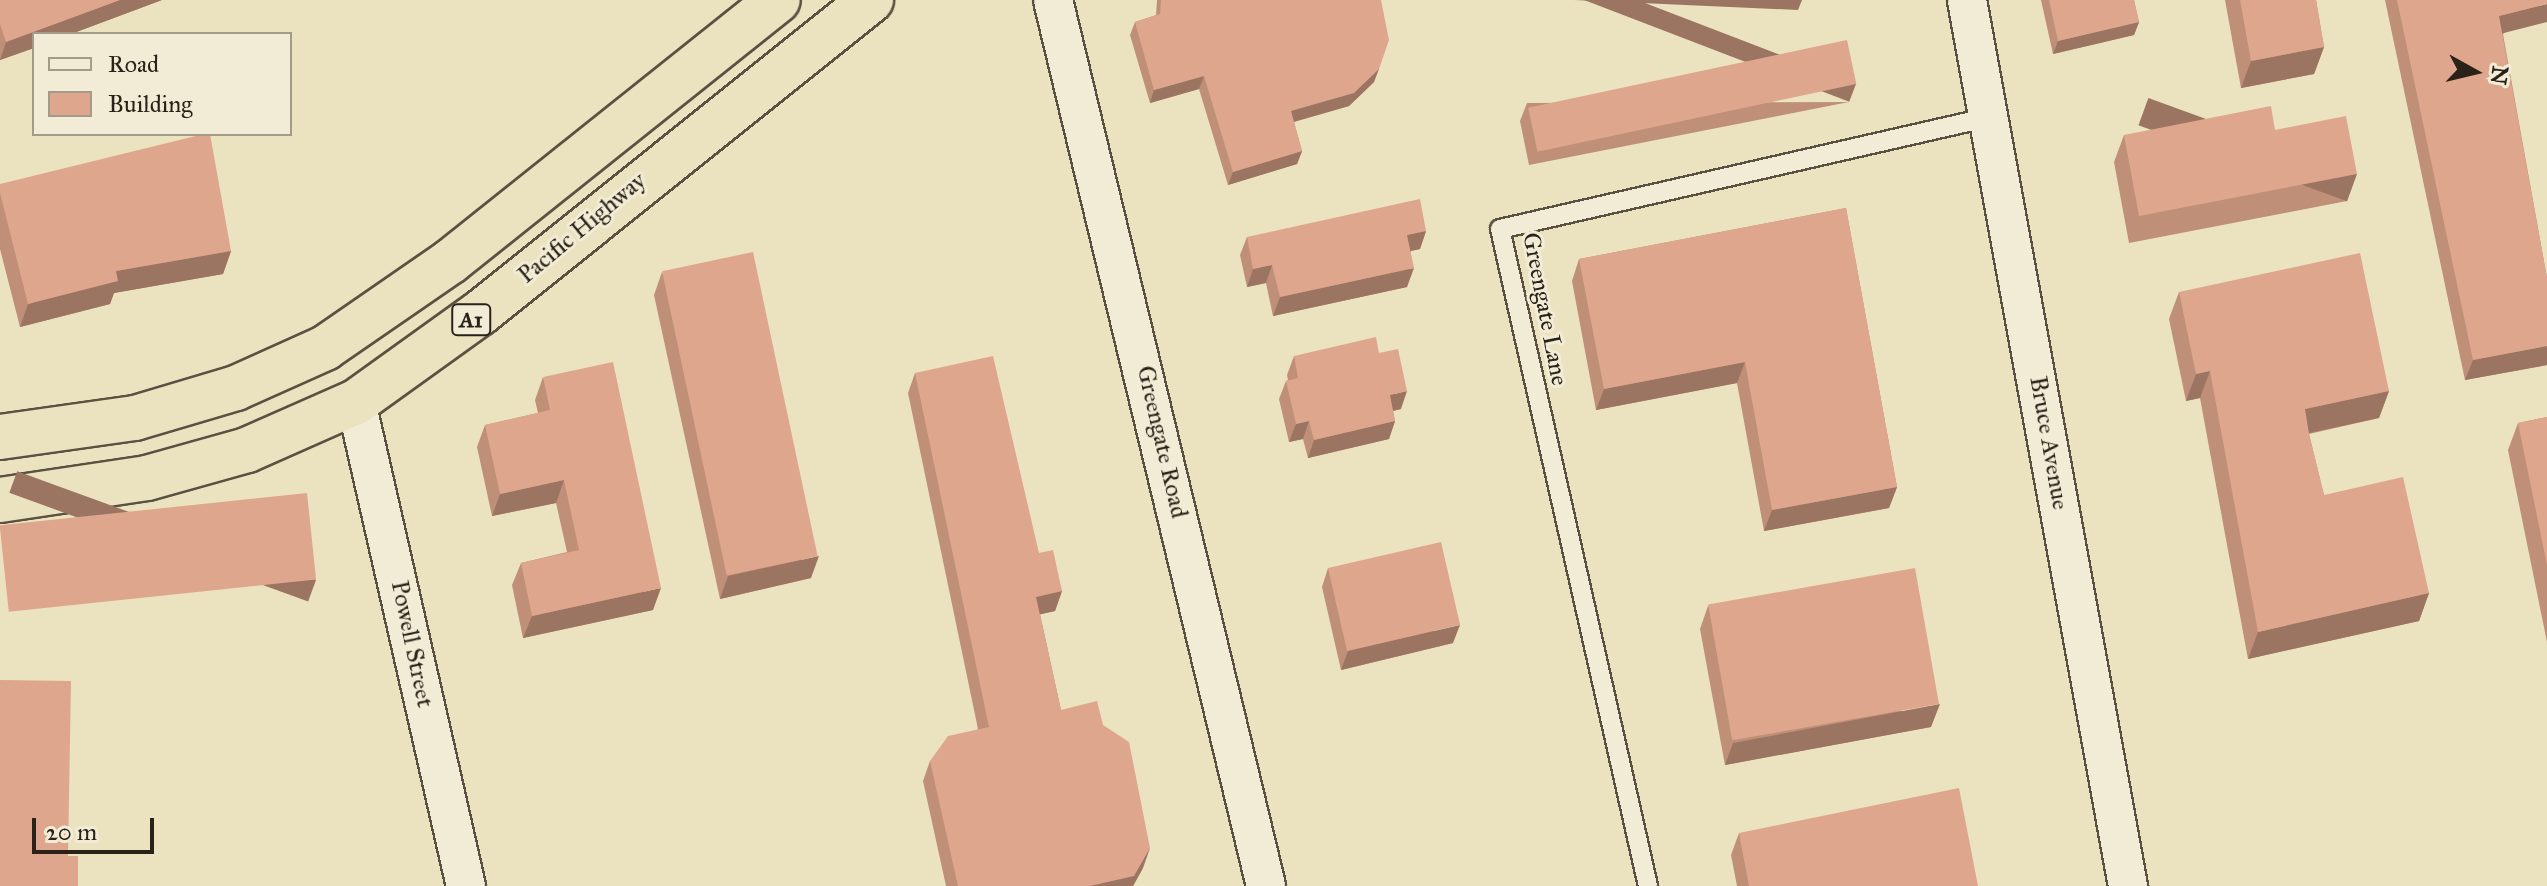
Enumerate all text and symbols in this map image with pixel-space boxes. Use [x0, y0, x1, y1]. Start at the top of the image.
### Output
legend [32, 32, 292, 136]
north arrow [2435, 32, 2515, 112]
text: Road [108, 49, 159, 79]
text: N [2485, 64, 2514, 87]
text: Building [108, 89, 193, 119]
street label: Pacific Highway [512, 166, 652, 290]
street label: Greengate Lane [1516, 230, 1574, 388]
road number: A1 [451, 302, 491, 338]
street label: Greengate Road [1130, 363, 1194, 521]
street label: Bruce Avenue [2023, 374, 2075, 512]
street label: Powell Street [385, 578, 439, 710]
scale bar [36, 802, 158, 852]
text: 20 m [46, 817, 97, 847]

